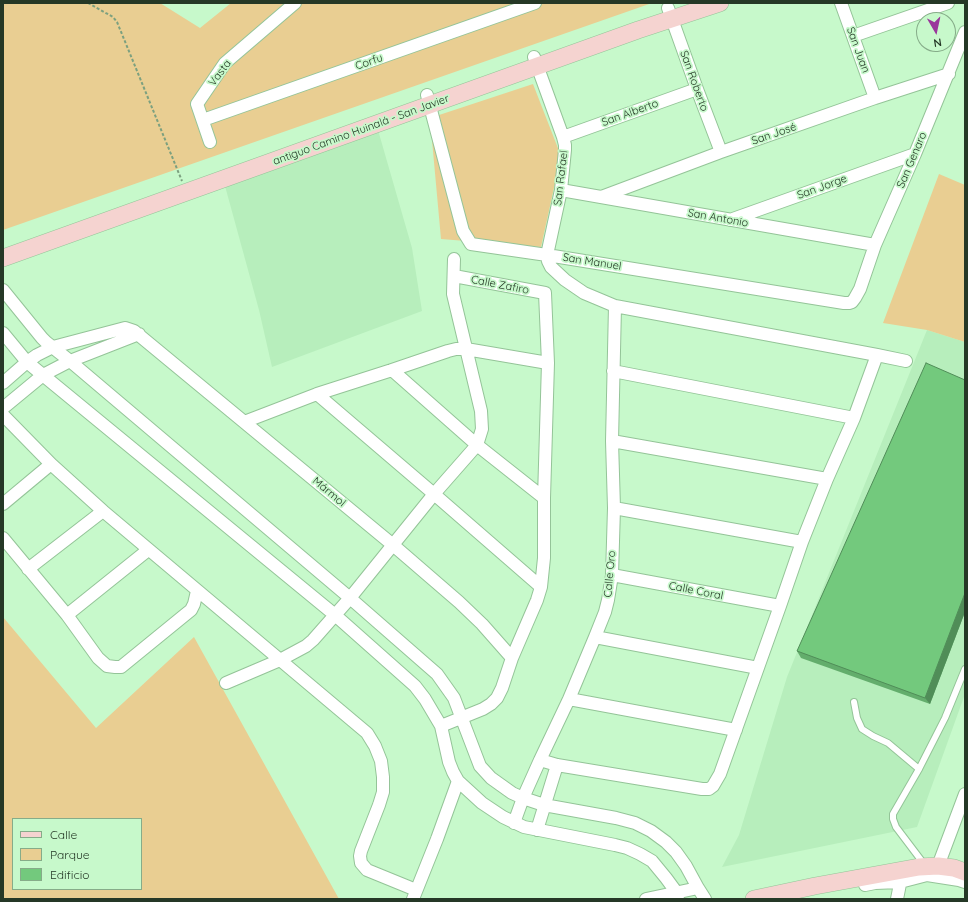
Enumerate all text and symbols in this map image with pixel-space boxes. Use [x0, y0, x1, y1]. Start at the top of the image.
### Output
north arrow [916, 12, 956, 52]
street label: San Juan [844, 25, 872, 75]
text: N [933, 35, 943, 50]
street label: San Roberto [677, 49, 711, 113]
street label: Corfu [353, 51, 385, 73]
street label: Vasta [206, 57, 234, 89]
street label: antiguo Camino Huinalá - San Javier [271, 92, 451, 168]
street label: San Alberto [600, 97, 660, 129]
street label: San José [750, 120, 798, 148]
street label: San Genaro [894, 130, 930, 190]
street label: San Rafael [551, 150, 571, 206]
street label: San Jorge [795, 172, 849, 202]
street label: San Antonio [687, 206, 749, 230]
street label: San Manuel [562, 251, 622, 273]
street label: Calle Zafiro [470, 273, 530, 297]
street label: Mármol [310, 474, 348, 510]
street label: Calle Oro [601, 550, 619, 598]
street label: Calle Coral [668, 579, 724, 603]
legend [12, 818, 142, 890]
text: Calle [50, 827, 77, 842]
text: Parque [50, 847, 90, 862]
text: Edificio [50, 867, 90, 882]

